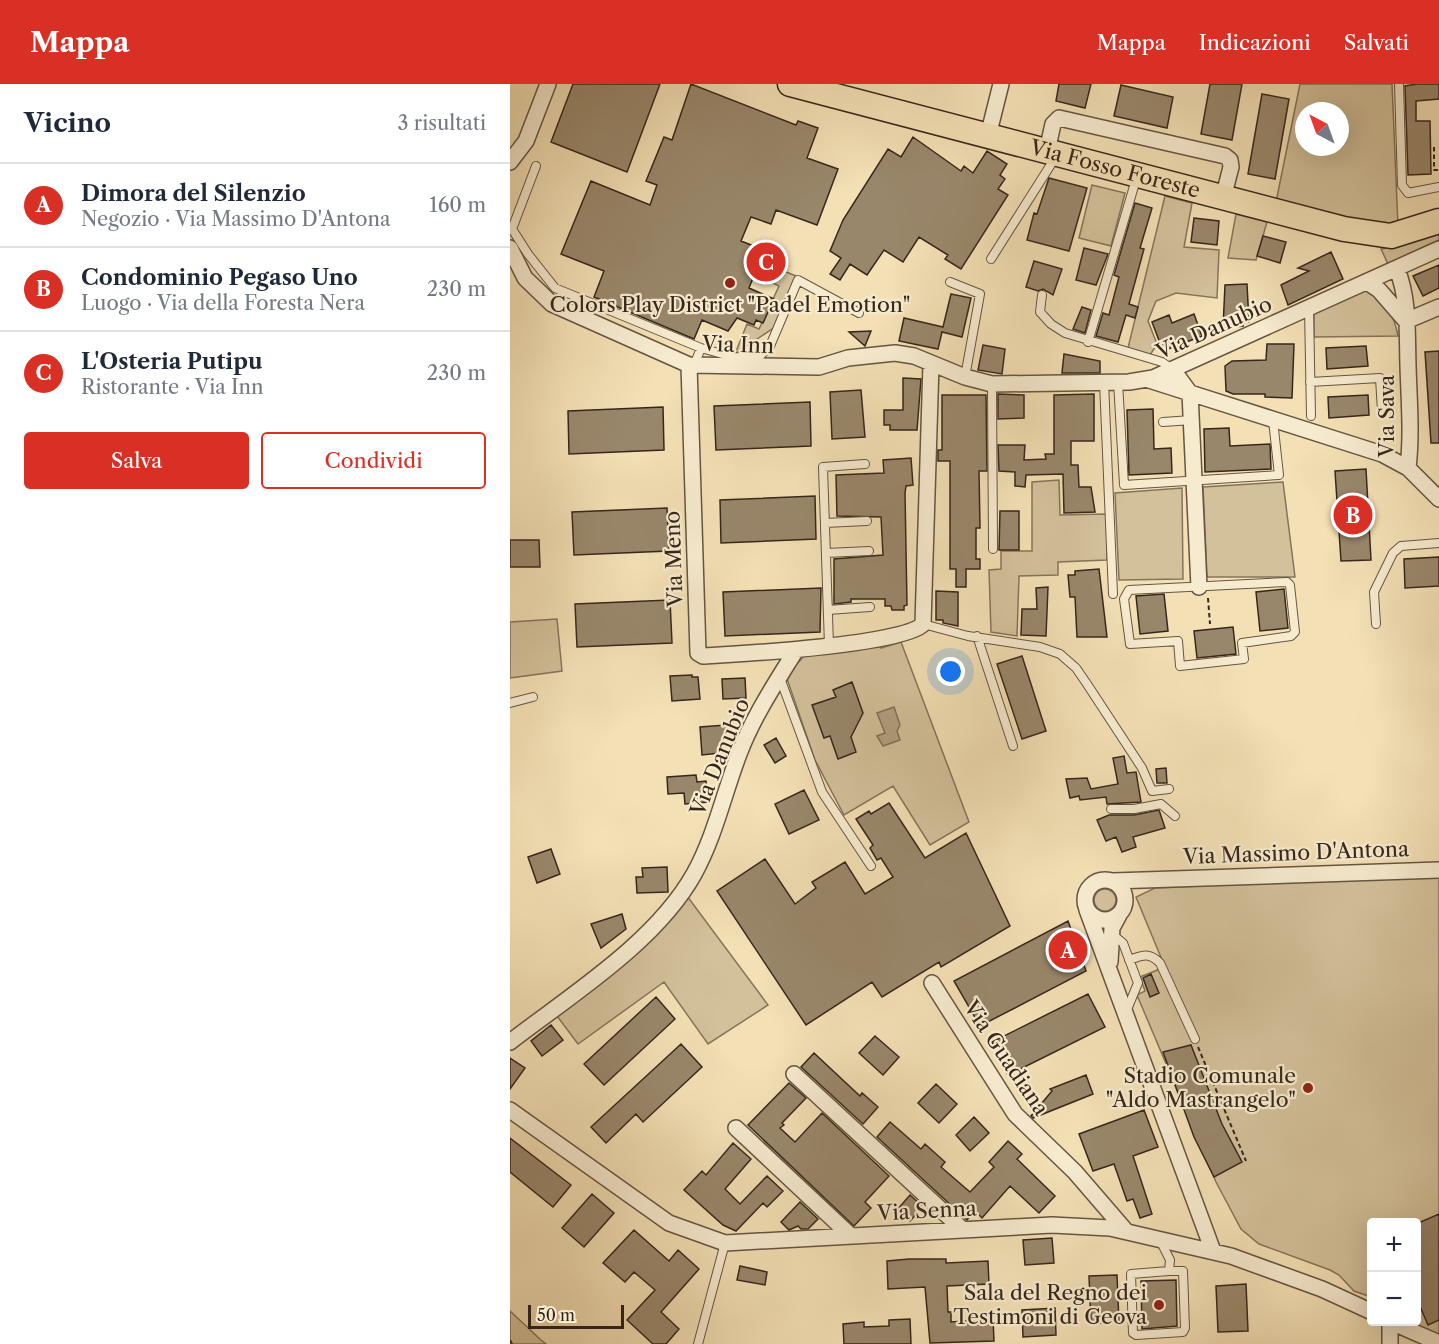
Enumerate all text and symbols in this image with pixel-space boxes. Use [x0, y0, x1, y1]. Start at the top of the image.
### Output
text: Mappa [30, 25, 129, 59]
text: Mappa [1097, 30, 1166, 55]
text: Indicazioni [1199, 30, 1311, 55]
text: Salvati [1344, 30, 1409, 55]
north arrow [1295, 102, 1349, 156]
text: Vicino [24, 107, 111, 139]
text: 3 risultati [397, 111, 486, 135]
street label: Via Fosso Foreste [1027, 134, 1203, 203]
text: Dimora del Silenzio [81, 180, 306, 207]
text: A [36, 193, 51, 217]
text: 160 m [429, 193, 486, 217]
text: Negozio · Via Massimo D'Antona [81, 207, 391, 231]
pin: C [746, 240, 786, 285]
text: Condominio Pegaso Uno [81, 264, 358, 291]
marker: Colors Play District "Padel Emotion" [723, 276, 737, 290]
text: B [36, 277, 51, 301]
text: 230 m [427, 277, 486, 301]
text: Luogo · Via della Foresta Nera [81, 291, 365, 315]
street label: Via Danubio [1151, 291, 1276, 365]
place label: Colors Play District "Padel Emotion" [550, 292, 910, 317]
street label: Via Inn [701, 331, 775, 358]
text: L'Osteria Putipu [81, 348, 263, 375]
text: C [35, 361, 52, 385]
text: 230 m [427, 361, 486, 385]
street label: Via Sava [1374, 374, 1399, 458]
text: Ristorante · Via Inn [81, 375, 264, 399]
button: Salva [24, 432, 249, 489]
button: Condividi [261, 432, 486, 489]
pin: B [1334, 492, 1372, 538]
street label: Via Meno [659, 510, 688, 609]
your location [936, 657, 965, 686]
street label: Via Danubio [684, 695, 754, 820]
street label: Via Massimo D'Antona [1181, 836, 1410, 869]
pin: A [1048, 928, 1088, 972]
street label: Via Guadiana [958, 995, 1055, 1121]
place label: Stadio Comunale "Aldo Mastrangelo" [1106, 1063, 1296, 1112]
marker: Stadio Comunale "Aldo Mastrangelo" [1301, 1081, 1315, 1095]
street label: Via Senna [876, 1195, 978, 1226]
map controls [1367, 1218, 1421, 1326]
button: + [1367, 1218, 1421, 1272]
button: − [1367, 1272, 1421, 1326]
place label: Sala del Regno dei Testimoni di Geova [954, 1280, 1148, 1329]
marker: Sala del Regno dei Testimoni di Geova [1152, 1298, 1166, 1312]
scale bar [528, 1302, 624, 1330]
text: 50 m [537, 1305, 575, 1325]

